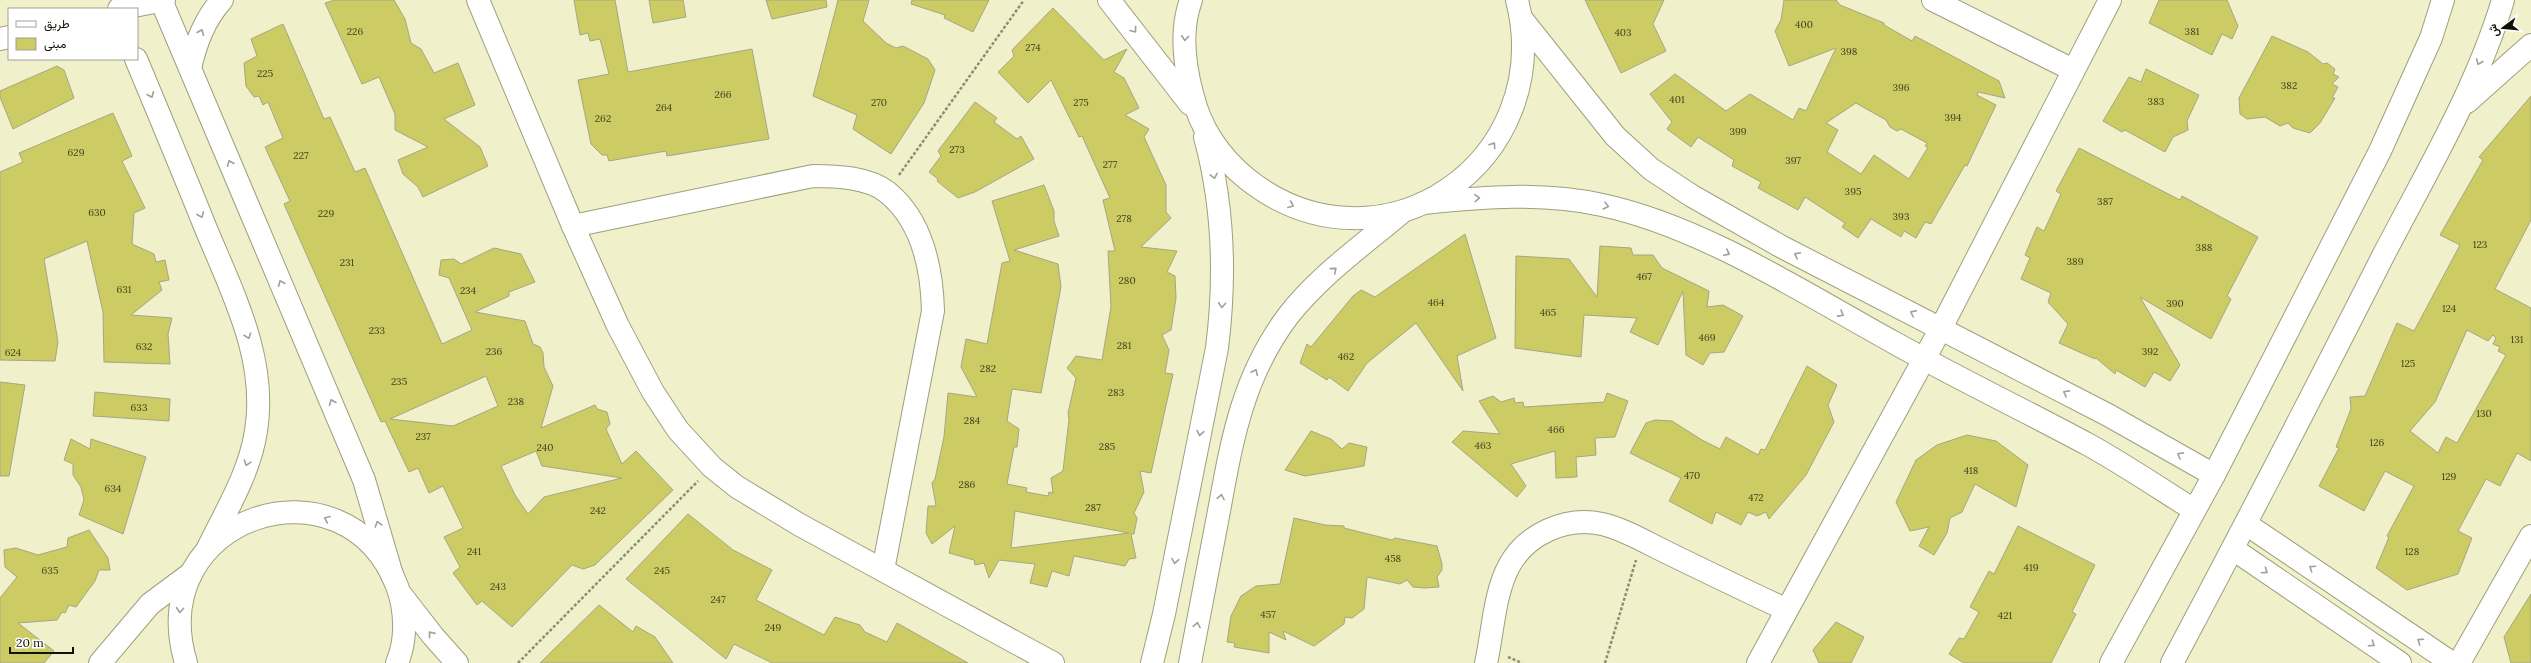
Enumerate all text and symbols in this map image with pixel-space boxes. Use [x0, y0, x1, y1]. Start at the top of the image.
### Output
legend [8, 8, 138, 60]
north arrow [2483, 8, 2523, 48]
text: طريق [44, 16, 70, 32]
house number: 400 [1795, 18, 1813, 31]
text: ش [2485, 22, 2502, 39]
house number: 226 [347, 25, 363, 38]
house number: 381 [2185, 25, 2200, 38]
one-way arrow [1129, 26, 1136, 33]
house number: 403 [1614, 26, 1632, 39]
one-way arrow [196, 28, 204, 36]
one-way arrow [1181, 35, 1190, 41]
text: مبنى [44, 36, 66, 52]
house number: 274 [1025, 41, 1041, 54]
house number: 398 [1841, 45, 1858, 58]
one-way arrow [2476, 58, 2484, 66]
house number: 225 [257, 67, 273, 80]
house number: 382 [2281, 79, 2297, 92]
house number: 396 [1892, 81, 1910, 94]
house number: 266 [715, 88, 732, 101]
one-way arrow [146, 91, 154, 98]
house number: 401 [1669, 93, 1685, 106]
house number: 383 [2148, 95, 2165, 108]
house number: 270 [871, 96, 887, 109]
house number: 275 [1073, 96, 1089, 109]
house number: 264 [656, 101, 673, 114]
house number: 394 [1945, 111, 1962, 124]
house number: 262 [595, 112, 611, 125]
house number: 399 [1729, 125, 1747, 138]
house number: 273 [949, 143, 965, 156]
one-way arrow [1488, 143, 1495, 150]
house number: 629 [68, 146, 85, 159]
house number: 227 [293, 149, 309, 162]
house number: 397 [1785, 154, 1801, 167]
house number: 277 [1103, 158, 1118, 171]
one-way arrow [227, 160, 235, 167]
one-way arrow [1209, 173, 1217, 179]
house number: 395 [1845, 185, 1861, 198]
one-way arrow [1474, 194, 1480, 202]
house number: 387 [2097, 195, 2113, 208]
one-way arrow [1287, 200, 1295, 208]
one-way arrow [1602, 201, 1609, 210]
house number: 630 [88, 206, 106, 219]
house number: 229 [318, 207, 334, 220]
house number: 393 [1893, 210, 1910, 223]
one-way arrow [196, 212, 204, 219]
house number: 278 [1116, 212, 1132, 225]
house number: 123 [2473, 238, 2488, 251]
house number: 388 [2196, 241, 2213, 254]
one-way arrow [1723, 248, 1730, 255]
one-way arrow [1794, 252, 1802, 260]
house number: 389 [2067, 255, 2084, 268]
house number: 231 [340, 256, 355, 269]
one-way arrow [1329, 267, 1336, 274]
house number: 467 [1636, 270, 1652, 283]
house number: 280 [1118, 274, 1136, 287]
one-way arrow [278, 279, 286, 287]
house number: 631 [117, 283, 132, 296]
house number: 234 [460, 284, 477, 297]
house number: 464 [1428, 296, 1445, 309]
house number: 390 [2166, 297, 2184, 310]
one-way arrow [1217, 302, 1226, 308]
house number: 124 [2442, 302, 2457, 315]
house number: 465 [1540, 306, 1556, 319]
one-way arrow [1837, 309, 1845, 316]
one-way arrow [1910, 311, 1918, 318]
house number: 233 [369, 324, 386, 337]
house number: 469 [1699, 331, 1716, 344]
one-way arrow [243, 333, 252, 340]
house number: 131 [2511, 333, 2524, 346]
house number: 281 [1117, 339, 1132, 352]
house number: 632 [136, 340, 152, 353]
house number: 236 [486, 345, 503, 358]
house number: 392 [2142, 345, 2158, 358]
house number: 624 [5, 346, 22, 359]
house number: 462 [1338, 350, 1354, 363]
house number: 125 [2401, 357, 2415, 370]
house number: 282 [980, 362, 996, 375]
one-way arrow [1250, 369, 1258, 376]
house number: 235 [391, 375, 407, 388]
house number: 283 [1108, 386, 1125, 399]
one-way arrow [2063, 390, 2070, 398]
house number: 238 [508, 395, 525, 408]
one-way arrow [328, 399, 336, 406]
house number: 633 [131, 401, 148, 414]
house number: 130 [2476, 407, 2492, 420]
house number: 284 [964, 414, 981, 427]
house number: 466 [1548, 423, 1565, 436]
house number: 237 [415, 430, 431, 443]
one-way arrow [1197, 430, 1205, 436]
house number: 126 [2370, 436, 2385, 449]
house number: 463 [1475, 439, 1492, 452]
house number: 285 [1099, 440, 1115, 453]
house number: 240 [537, 441, 553, 454]
one-way arrow [2177, 453, 2184, 460]
one-way arrow [243, 459, 251, 466]
house number: 418 [1964, 464, 1979, 477]
house number: 470 [1684, 469, 1700, 482]
house number: 129 [2442, 470, 2457, 483]
house number: 286 [959, 478, 976, 491]
house number: 634 [105, 482, 122, 495]
house number: 472 [1748, 491, 1764, 504]
one-way arrow [1217, 494, 1225, 500]
house number: 287 [1085, 501, 1101, 514]
house number: 242 [590, 504, 606, 517]
one-way arrow [324, 515, 331, 523]
one-way arrow [374, 520, 383, 527]
house number: 241 [467, 545, 481, 558]
house number: 128 [2405, 545, 2420, 558]
house number: 458 [1385, 552, 1402, 565]
one-way arrow [1171, 558, 1179, 564]
house number: 419 [2024, 561, 2039, 574]
house number: 635 [42, 564, 58, 577]
house number: 245 [654, 564, 670, 577]
one-way arrow [2261, 566, 2268, 574]
one-way arrow [2310, 566, 2317, 573]
house number: 243 [490, 580, 506, 593]
house number: 247 [710, 593, 726, 606]
one-way arrow [176, 607, 185, 614]
house number: 457 [1260, 608, 1276, 621]
house number: 421 [1998, 609, 2013, 622]
house number: 249 [765, 621, 781, 634]
one-way arrow [1193, 622, 1201, 628]
scale bar [10, 629, 73, 655]
one-way arrow [429, 631, 436, 639]
text: 20 m [16, 635, 44, 650]
one-way arrow [2417, 638, 2424, 646]
one-way arrow [2368, 639, 2375, 646]

